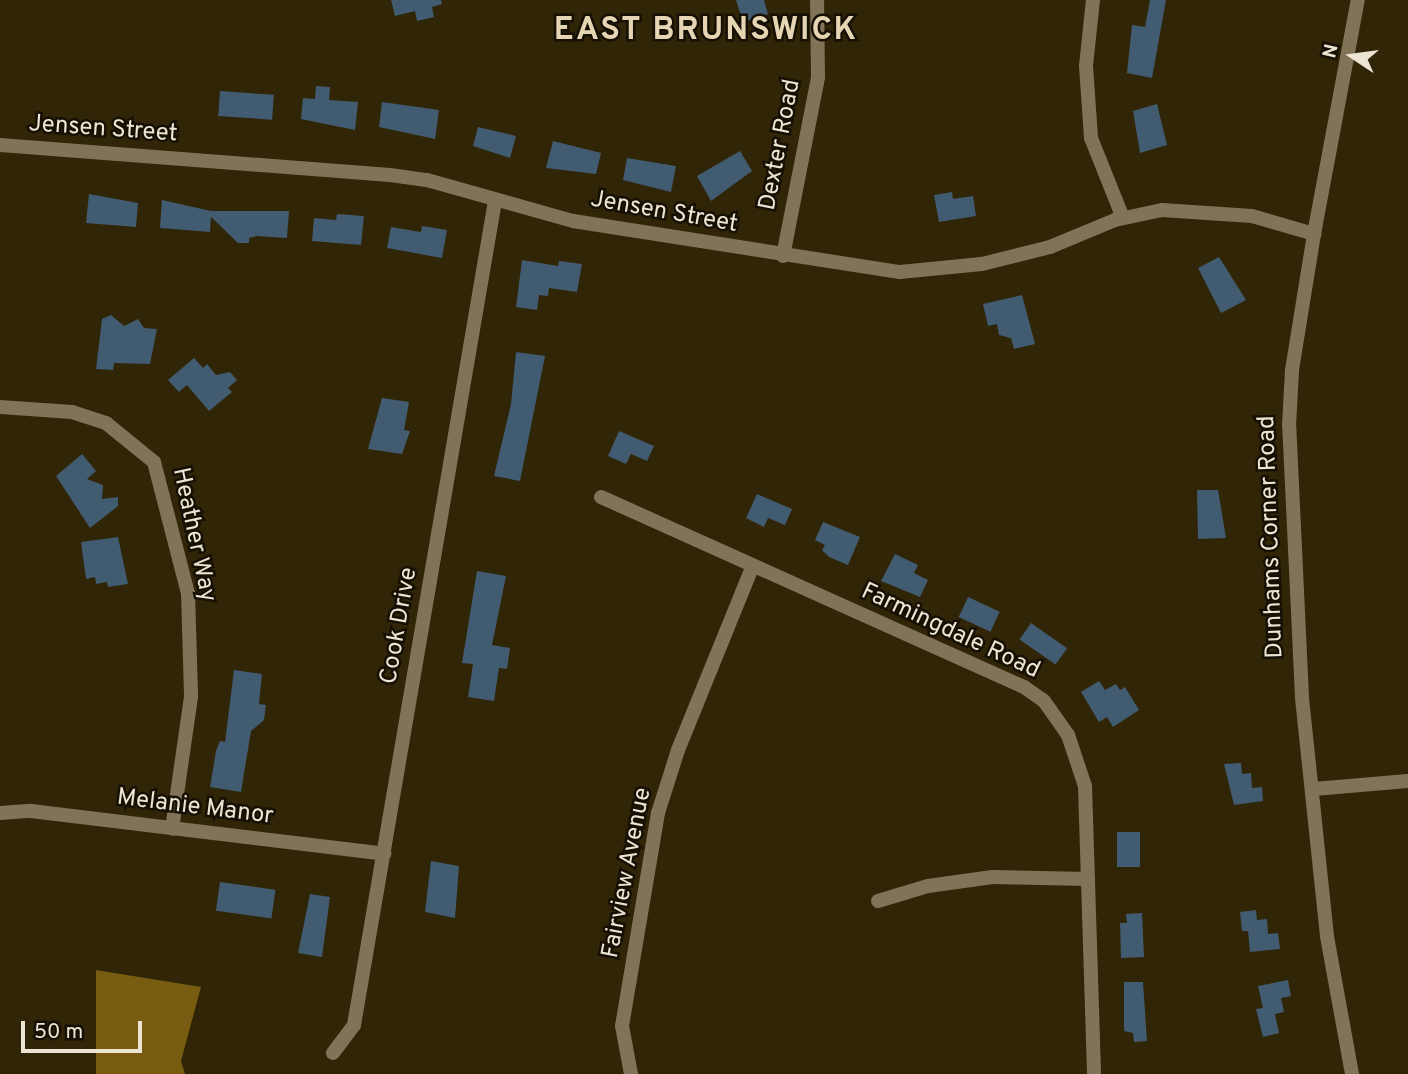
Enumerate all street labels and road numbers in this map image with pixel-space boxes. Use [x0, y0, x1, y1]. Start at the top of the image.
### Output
street label: Dexter Road [754, 77, 808, 213]
street label: Jensen Street [28, 110, 178, 150]
street label: Jensen Street [588, 186, 740, 240]
street label: Dunhams Corner Road [1253, 415, 1291, 659]
street label: Heather Way [165, 465, 221, 605]
street label: Cook Drive [376, 565, 424, 687]
street label: Farmingdale Road [856, 578, 1044, 686]
street label: Melanie Manor [115, 784, 275, 832]
street label: Fairview Avenue [597, 785, 659, 961]

